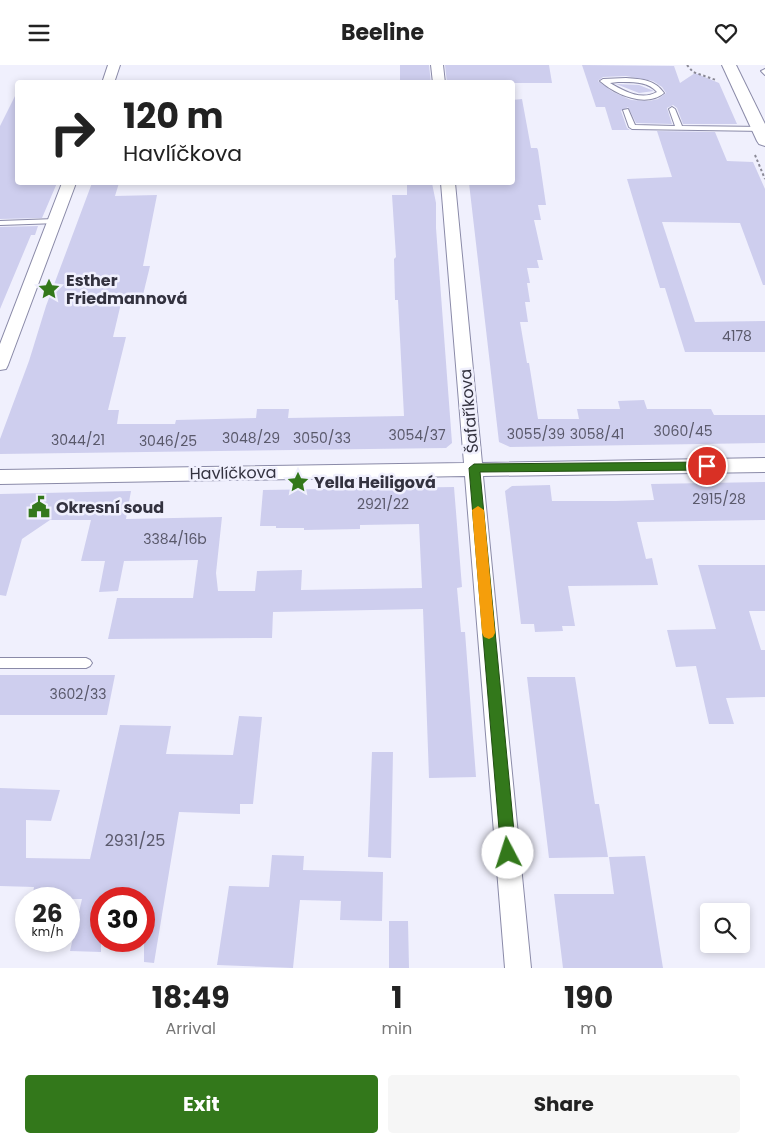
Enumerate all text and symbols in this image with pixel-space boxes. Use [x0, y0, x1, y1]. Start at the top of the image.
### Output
text: Beeline [341, 17, 424, 48]
icon: menu [25, 19, 53, 47]
icon: heart [712, 19, 740, 47]
text: 120 m [123, 91, 223, 140]
icon: right [40, 100, 105, 165]
text: Havlíčkova [123, 138, 242, 169]
place label: Esther Friedmannová [66, 269, 188, 310]
place icon: Esther Friedmannová [36, 276, 62, 302]
house number: 4178 [722, 326, 752, 346]
street label: Šafaříkova [454, 368, 484, 454]
house number: 3060/45 [654, 421, 712, 441]
house number: 3055/39 [507, 424, 565, 444]
house number: 3058/41 [570, 424, 624, 444]
house number: 3054/37 [388, 425, 446, 445]
house number: 3048/29 [222, 428, 280, 448]
house number: 3050/33 [293, 428, 351, 448]
house number: 3044/21 [51, 430, 105, 450]
house number: 3046/25 [139, 431, 197, 451]
pin [686, 445, 728, 487]
icon: arrive [693, 452, 721, 480]
street label: Havlíčkova [189, 461, 277, 485]
place icon: Yella Heiligová [285, 469, 311, 495]
place label: Yella Heiligová [314, 471, 436, 494]
house number: 2915/28 [692, 489, 746, 509]
public building icon: Okresní soud [26, 494, 52, 520]
house number: 2921/22 [357, 494, 409, 514]
place label: Okresní soud [56, 496, 164, 519]
house number: 3384/16b [143, 529, 207, 549]
house number: 3602/33 [49, 684, 107, 704]
position arrow [481, 826, 533, 878]
house number: 2931/25 [105, 829, 165, 852]
speed limit sign: 30 [90, 887, 155, 952]
text: 26 [32, 896, 63, 931]
map controls [700, 903, 750, 953]
button: search [700, 903, 750, 953]
text: km/h [32, 923, 63, 940]
text: 18:49 [152, 976, 230, 1019]
text: 1 [391, 976, 402, 1019]
text: 190 [564, 976, 613, 1019]
text: Arrival [166, 1017, 216, 1040]
text: min [382, 1017, 412, 1040]
text: m [580, 1017, 597, 1040]
button: Exit [25, 1075, 378, 1133]
button: Share [388, 1075, 740, 1133]

